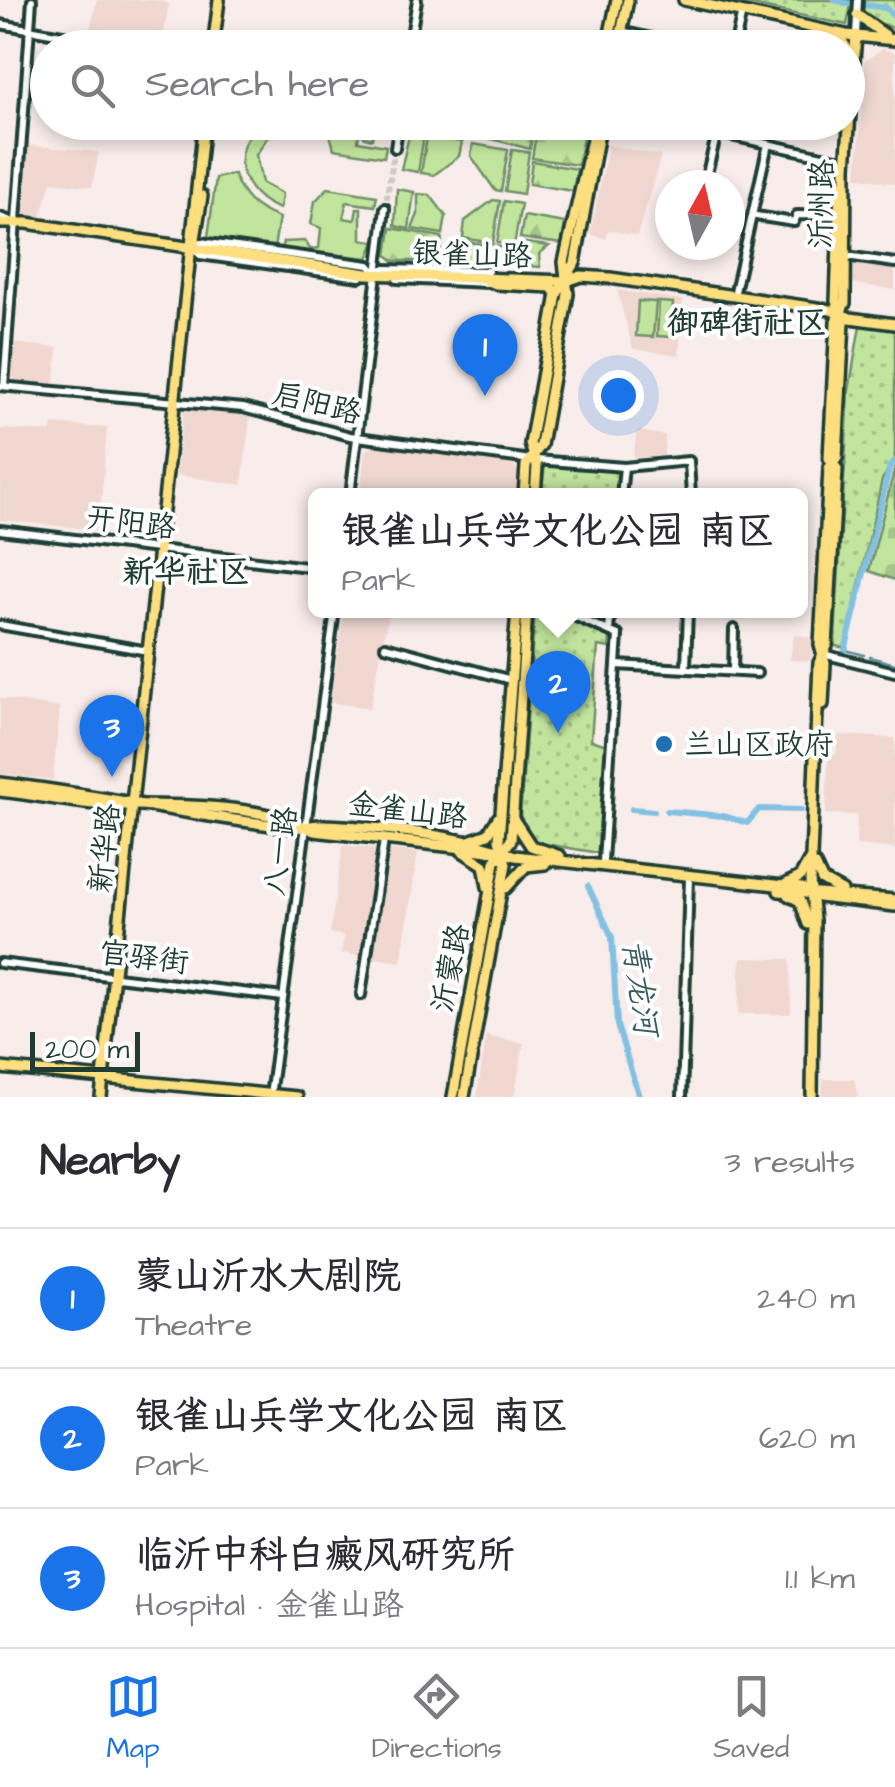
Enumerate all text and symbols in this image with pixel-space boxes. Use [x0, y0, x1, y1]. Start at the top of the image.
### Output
search box [30, 30, 865, 140]
icon: search [65, 58, 120, 113]
text: Search here [145, 59, 369, 111]
street label: 沂州路 [800, 159, 844, 249]
north arrow [655, 170, 745, 260]
street label: 银雀山路 [411, 232, 533, 278]
district label: 御碑街社区 [667, 301, 827, 346]
pin: 1 [452, 314, 518, 396]
your location [593, 370, 644, 421]
street label: 启阳路 [268, 373, 366, 435]
popup [308, 488, 808, 618]
street label: 开阳路 [84, 497, 178, 549]
text: 银雀山兵学文化公园 南区 [341, 506, 775, 558]
district label: 新华社区 [122, 550, 250, 595]
text: Park [341, 558, 415, 603]
pin: 2 [526, 650, 590, 733]
pin: 3 [80, 694, 144, 777]
place label: 兰山区政府 [684, 724, 834, 766]
marker: 兰山区政府 [653, 733, 675, 755]
street label: 金雀山路 [346, 783, 470, 839]
street label: 新华路 [79, 801, 131, 895]
street label: 八一路 [254, 804, 308, 899]
street label: 沂蒙路 [422, 920, 480, 1016]
street label: 官驿街 [97, 932, 191, 984]
water label: 青龙河 [611, 937, 669, 1043]
scale bar [30, 1027, 140, 1072]
text: 200 m [45, 1030, 129, 1069]
text: Nearby [40, 1133, 180, 1191]
text: 3 results [725, 1140, 855, 1185]
text: 蒙山沂水大剧院 [135, 1251, 401, 1303]
text: 1 [70, 1276, 75, 1321]
text: 240 m [757, 1276, 855, 1321]
text: Theatre [135, 1303, 252, 1348]
text: 银雀山兵学文化公园 南区 [135, 1391, 568, 1443]
text: 2 [63, 1416, 82, 1461]
text: 620 m [759, 1416, 855, 1461]
text: Park [135, 1443, 209, 1488]
text: 临沂中科白癜风研究所 [135, 1530, 515, 1582]
text: 3 [64, 1556, 81, 1601]
text: 1.1 km [785, 1556, 855, 1601]
text: Hospital · 金雀山路 [135, 1583, 403, 1628]
tab: Map [106, 1669, 161, 1768]
tab: Directions [372, 1669, 502, 1768]
tab: Saved [713, 1669, 789, 1768]

